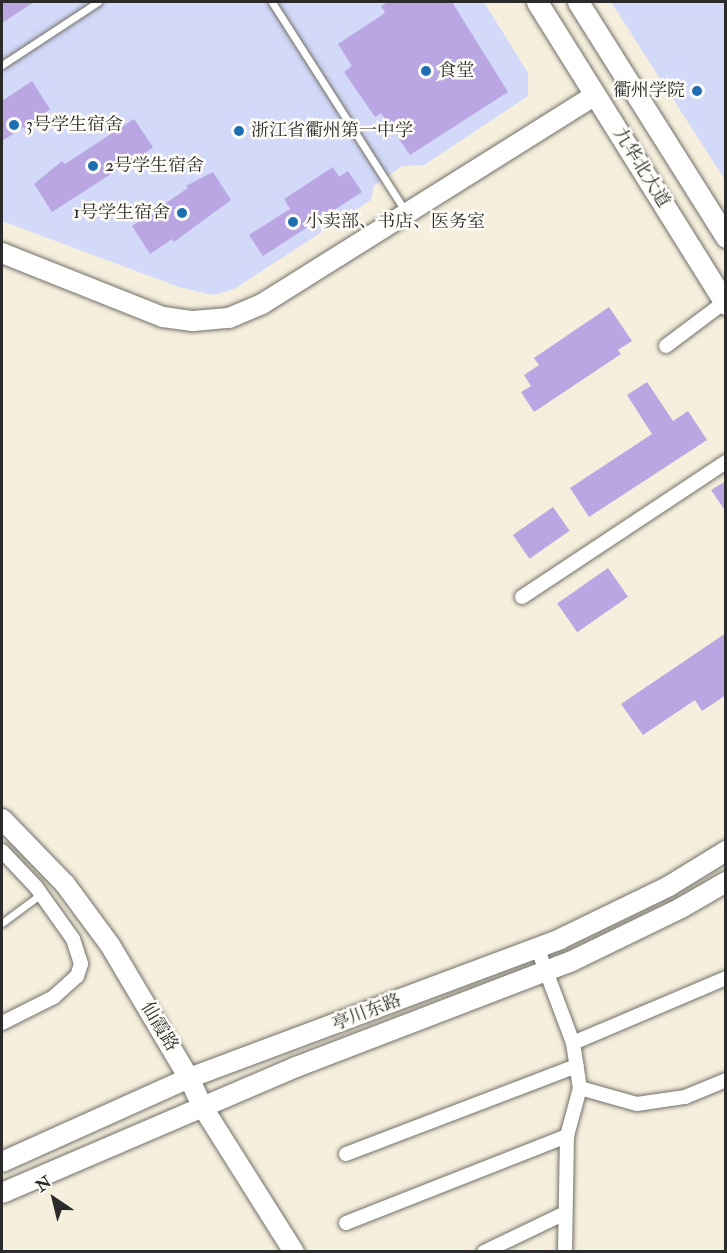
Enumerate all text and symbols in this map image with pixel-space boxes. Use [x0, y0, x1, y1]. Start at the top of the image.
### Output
place label: 食堂 [438, 60, 474, 82]
marker: 食堂 [419, 64, 433, 78]
place label: 衢州学院 [613, 80, 685, 102]
marker: 衢州学院 [690, 84, 704, 98]
place label: 3号学生宿舍 [26, 114, 123, 136]
marker: 3号学生宿舍 [7, 118, 21, 132]
place label: 浙江省衢州第一中学 [251, 120, 413, 142]
marker: 浙江省衢州第一中学 [232, 124, 246, 138]
street label: 九华北大道 [608, 124, 674, 212]
place label: 2号学生宿舍 [105, 155, 204, 177]
marker: 2号学生宿舍 [86, 159, 100, 173]
place label: 1号学生宿舍 [74, 202, 170, 224]
marker: 1号学生宿舍 [175, 206, 189, 220]
place label: 小卖部、书店、医务室 [305, 211, 485, 233]
marker: 小卖部、书店、医务室 [286, 215, 300, 229]
street label: 亭川东路 [330, 990, 404, 1036]
street label: 仙霞路 [136, 998, 182, 1056]
north arrow [24, 1169, 84, 1229]
text: N [32, 1172, 55, 1197]

